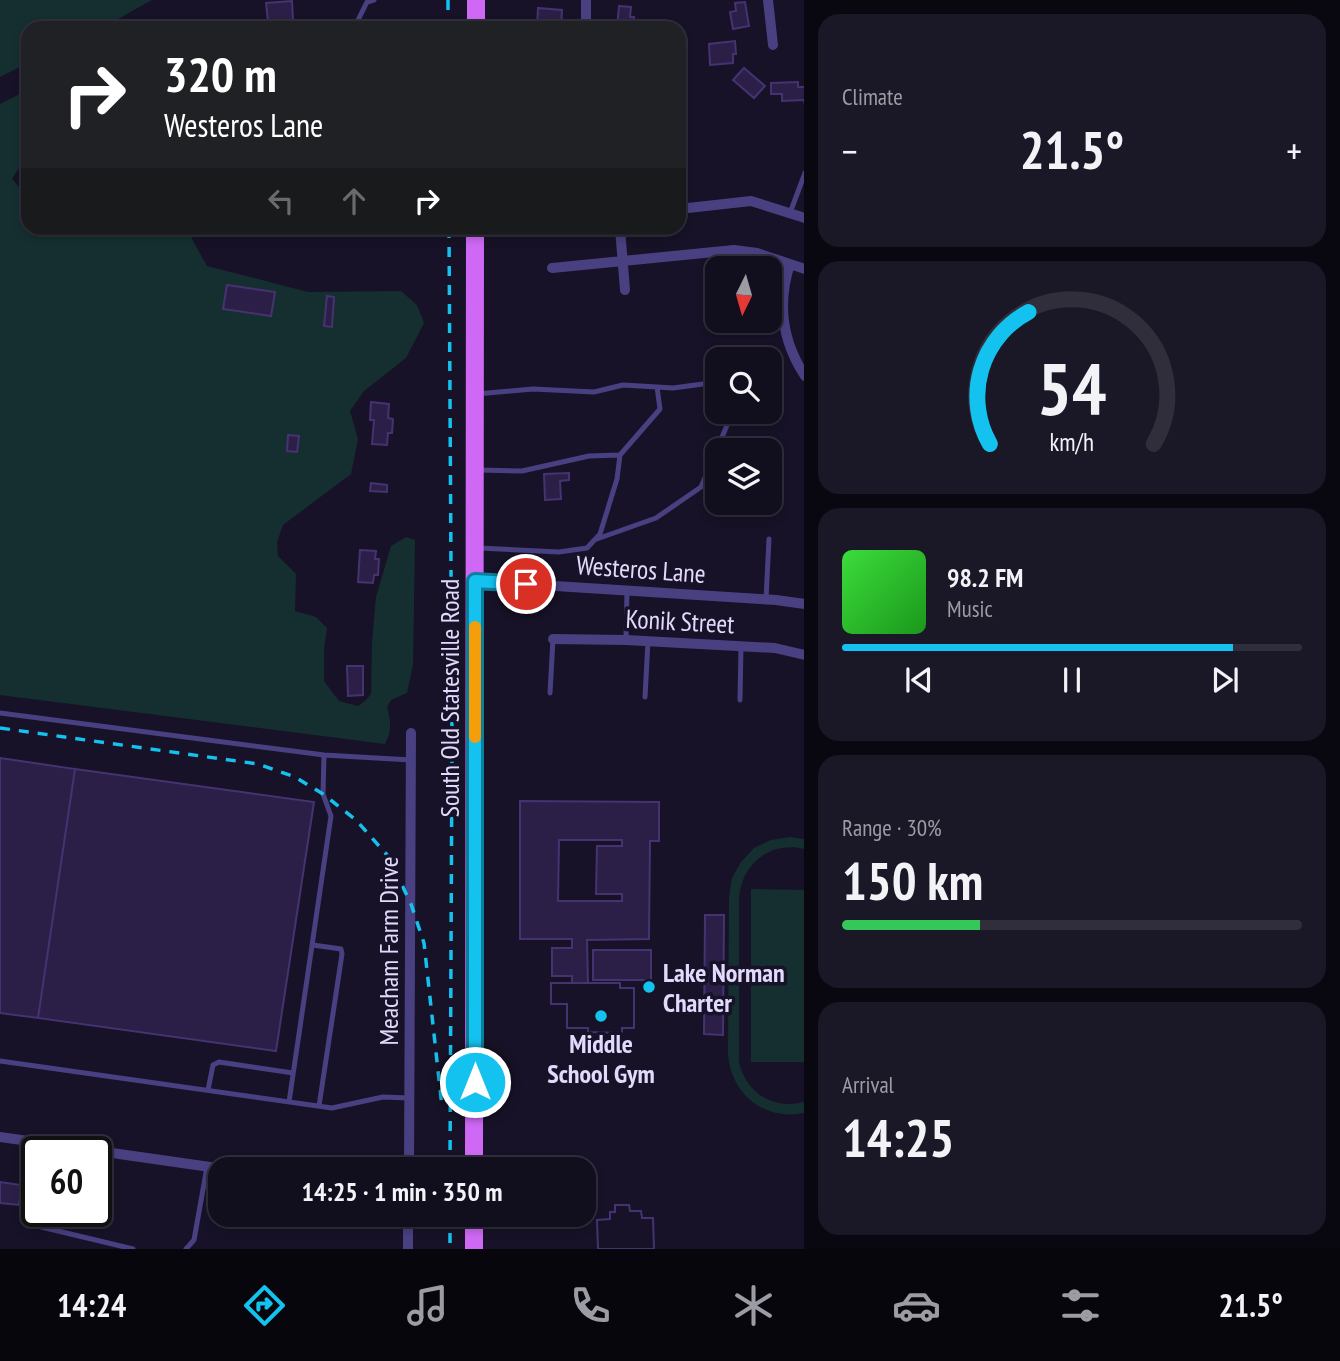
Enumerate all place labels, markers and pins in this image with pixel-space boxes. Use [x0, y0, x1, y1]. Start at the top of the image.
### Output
pin [496, 554, 556, 614]
place label: Lake Norman Charter [663, 956, 785, 1019]
marker: Lake Norman Charter [641, 979, 657, 995]
marker: Middle School Gym [593, 1008, 609, 1024]
place label: Middle School Gym [547, 1027, 655, 1090]

